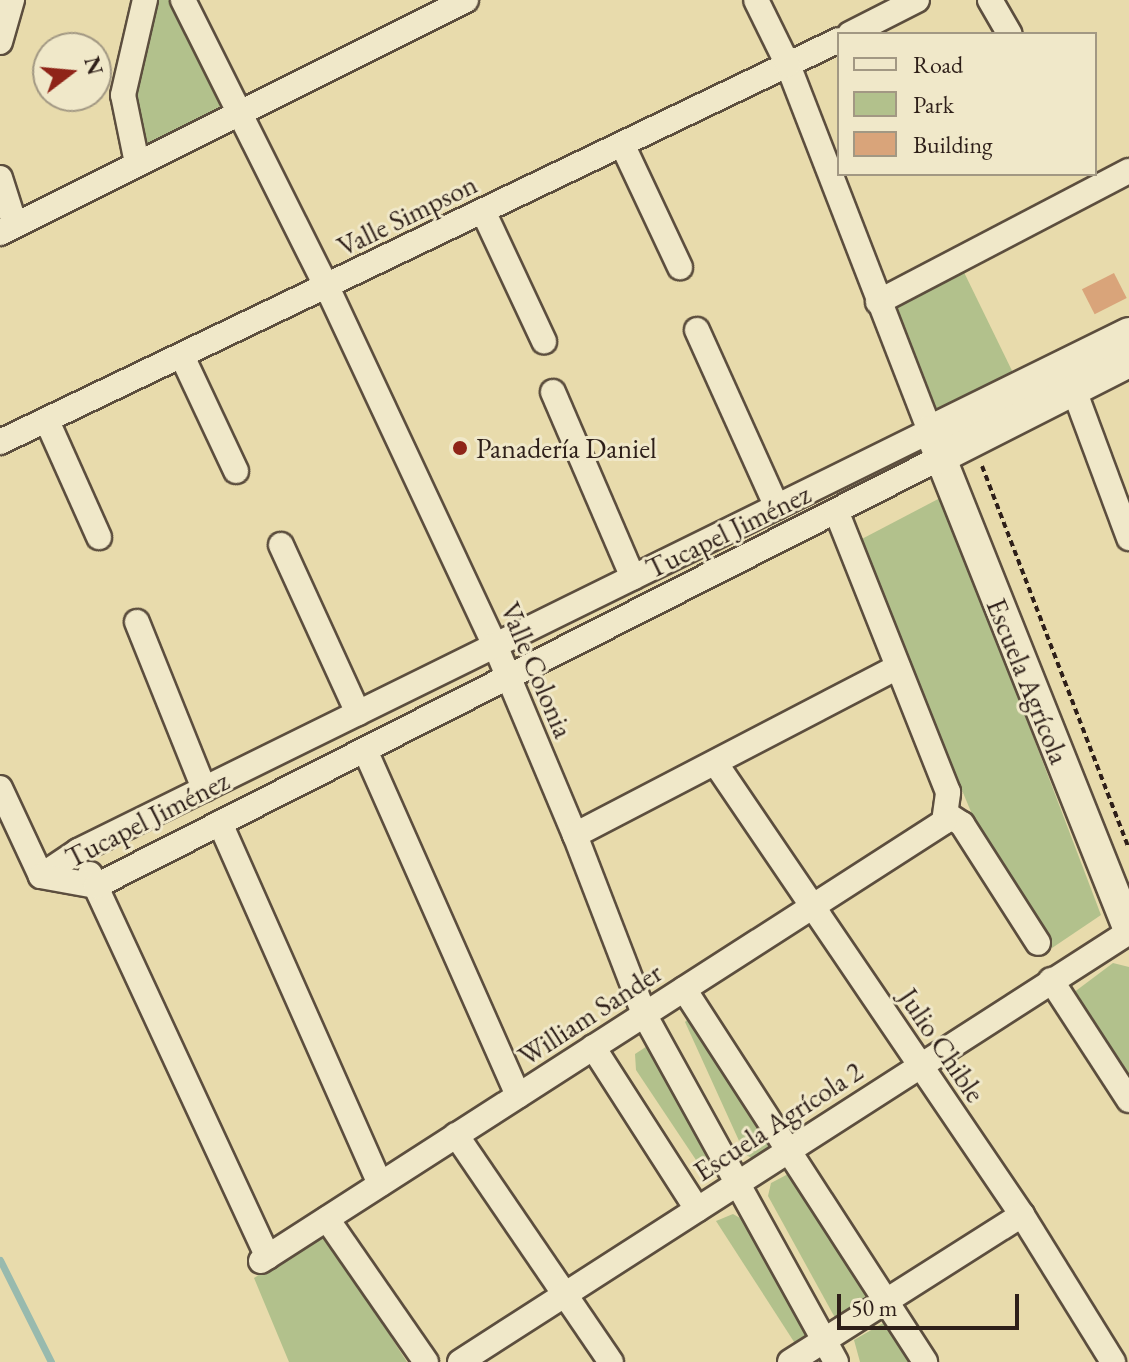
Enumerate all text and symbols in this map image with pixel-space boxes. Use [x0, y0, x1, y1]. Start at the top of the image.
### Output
north arrow [32, 32, 112, 112]
legend [837, 32, 1097, 176]
text: Road [913, 49, 963, 80]
text: N [77, 53, 110, 78]
text: Park [913, 89, 954, 120]
text: Building [913, 129, 993, 160]
street label: Valle Simpson [332, 167, 482, 263]
place label: Panadería Daniel [476, 431, 657, 465]
marker: Panadería Daniel [451, 439, 469, 457]
street label: Tucapel Jiménez [640, 477, 816, 585]
street label: Escuela Agrícola [980, 593, 1076, 769]
street label: Valle Colonia [493, 597, 581, 743]
street label: Tucapel Jiménez [60, 763, 234, 875]
street label: William Sander [512, 955, 668, 1073]
street label: Julio Chible [892, 982, 992, 1108]
street label: Escuela Agrícola 2 [687, 1054, 869, 1188]
scale bar [841, 1278, 1023, 1328]
text: 50 m [851, 1292, 898, 1323]

